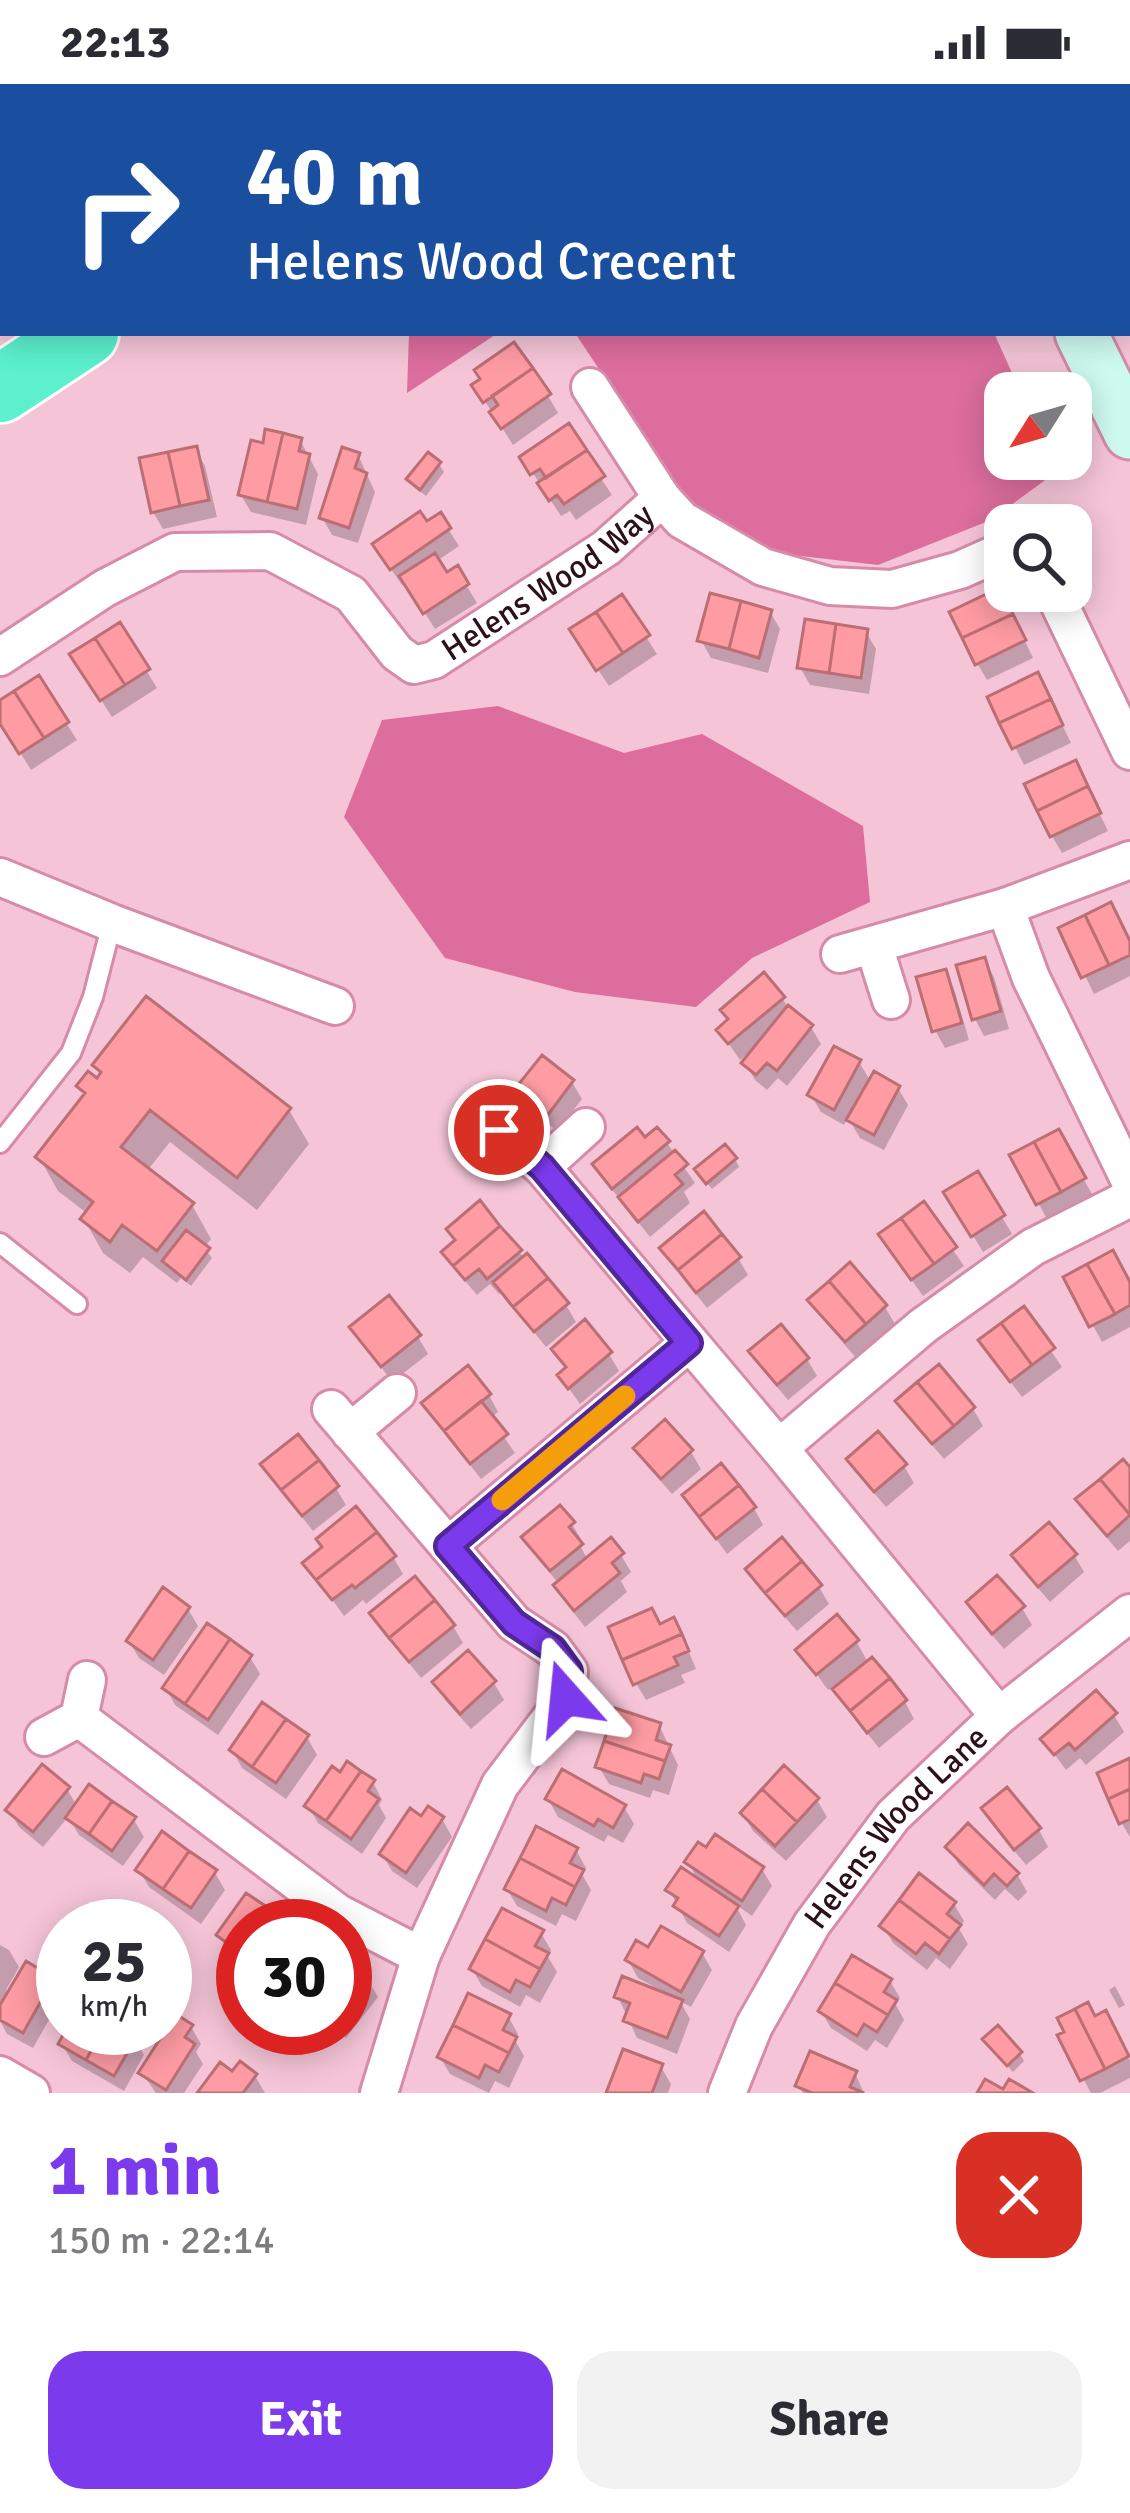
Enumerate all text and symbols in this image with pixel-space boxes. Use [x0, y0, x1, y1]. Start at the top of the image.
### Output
text: 22:13 [60, 15, 170, 70]
text: 40 m [246, 125, 423, 229]
icon: right [48, 132, 204, 288]
text: Helens Wood Crecent [246, 228, 736, 295]
north arrow [984, 372, 1092, 480]
map controls [984, 372, 1092, 612]
street label: Helens Wood Way [434, 494, 663, 670]
button: search [984, 504, 1092, 612]
pin [448, 1079, 550, 1181]
icon: arrive [466, 1097, 532, 1163]
position arrow [503, 1635, 629, 1761]
street label: Helens Wood Lane [795, 1717, 996, 1937]
speed limit sign: 30 [216, 1899, 372, 2055]
text: 25 [82, 1925, 146, 1999]
text: km/h [80, 1988, 148, 2025]
text: 1 min [48, 2126, 222, 2215]
button: close [956, 2132, 1082, 2258]
text: 150 m · 22:14 [48, 2216, 275, 2264]
button: Exit [48, 2351, 553, 2489]
button: Share [577, 2351, 1082, 2489]

